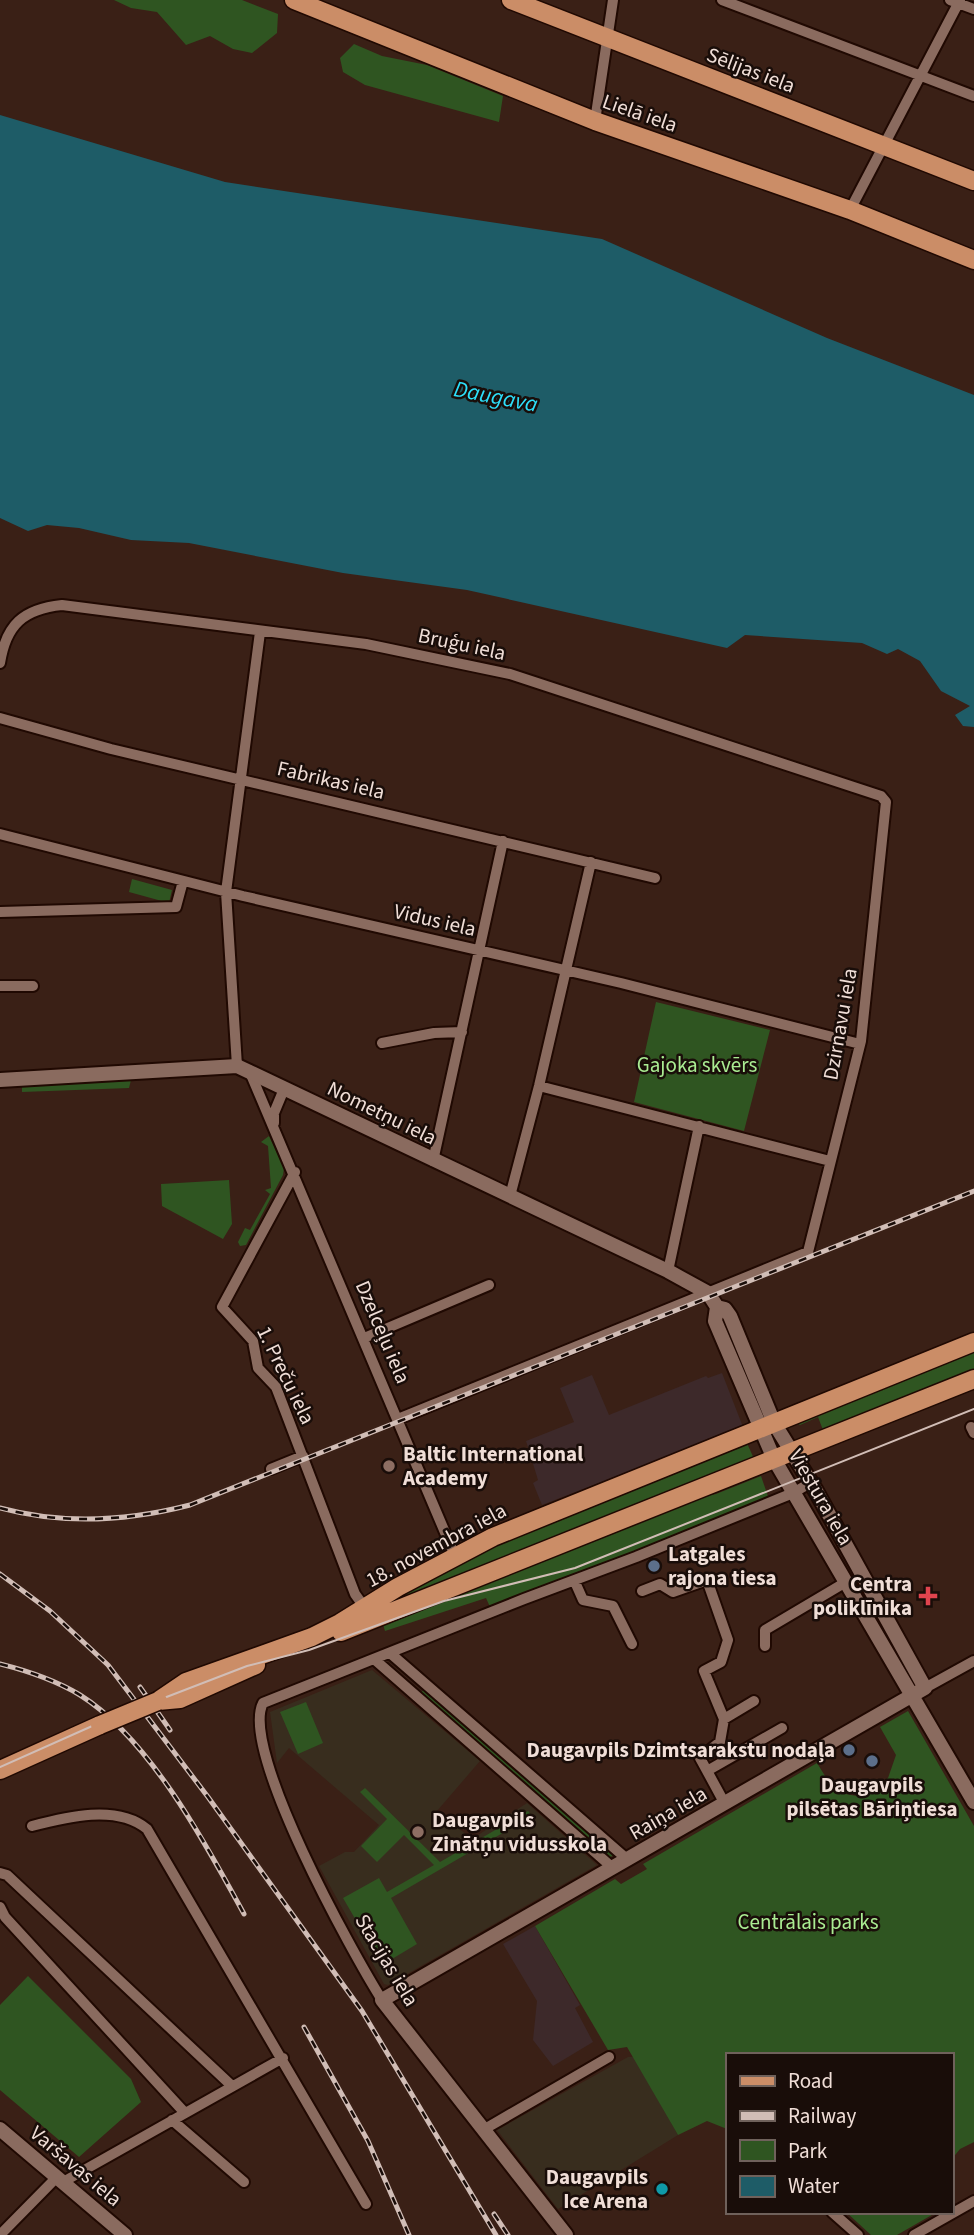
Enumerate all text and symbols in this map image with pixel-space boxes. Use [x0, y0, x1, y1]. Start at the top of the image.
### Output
street label: Sēlijas iela [702, 39, 800, 101]
street label: Lielā iela [598, 86, 682, 140]
water label: Daugava [451, 372, 541, 421]
street label: Bruģu iela [415, 620, 509, 668]
street label: Fabrikas iela [274, 753, 388, 807]
street label: Vidus iela [391, 896, 479, 944]
street label: Dzirnavu iela [815, 966, 865, 1082]
park label: Gajoka skvērs [637, 1050, 757, 1080]
street label: Nometņu iela [322, 1074, 442, 1152]
street label: Dzelceļu iela [348, 1276, 418, 1388]
street label: 1. Preču iela [249, 1321, 323, 1429]
place label: Baltic International Academy [402, 1439, 583, 1493]
street label: Viestura iela [781, 1443, 861, 1551]
marker: Baltic International Academy [381, 1458, 397, 1474]
street label: 18. novembra iela [360, 1495, 512, 1595]
place label: Latgales rajona tiesa [668, 1539, 777, 1593]
marker: Latgales rajona tiesa [646, 1558, 662, 1574]
place label: Centra poliklīnika [813, 1569, 912, 1623]
marker: Centra poliklīnika [918, 1586, 938, 1606]
place label: Daugavpils Dzimtsarakstu nodaļa [527, 1735, 835, 1765]
marker: Daugavpils Dzimtsarakstu nodaļa [841, 1742, 857, 1758]
marker: Daugavpils pilsētas Bāriņtiesa [864, 1753, 880, 1769]
place label: Daugavpils pilsētas Bāriņtiesa [786, 1770, 958, 1824]
street label: Raiņa iela [624, 1779, 712, 1847]
place label: Daugavpils Zinātņu vidusskola [432, 1805, 607, 1859]
marker: Daugavpils Zinātņu vidusskola [410, 1824, 426, 1840]
park label: Centrālais parks [738, 1907, 879, 1937]
street label: Stacijas iela [348, 1908, 426, 2012]
legend [726, 2053, 953, 2214]
text: Road [788, 2066, 833, 2096]
text: Railway [788, 2101, 856, 2131]
street label: Varšavas iela [23, 2119, 129, 2213]
text: Park [788, 2136, 828, 2166]
place label: Daugavpils Ice Arena [546, 2162, 648, 2216]
text: Water [788, 2171, 840, 2201]
marker: Daugavpils Ice Arena [654, 2181, 670, 2197]

